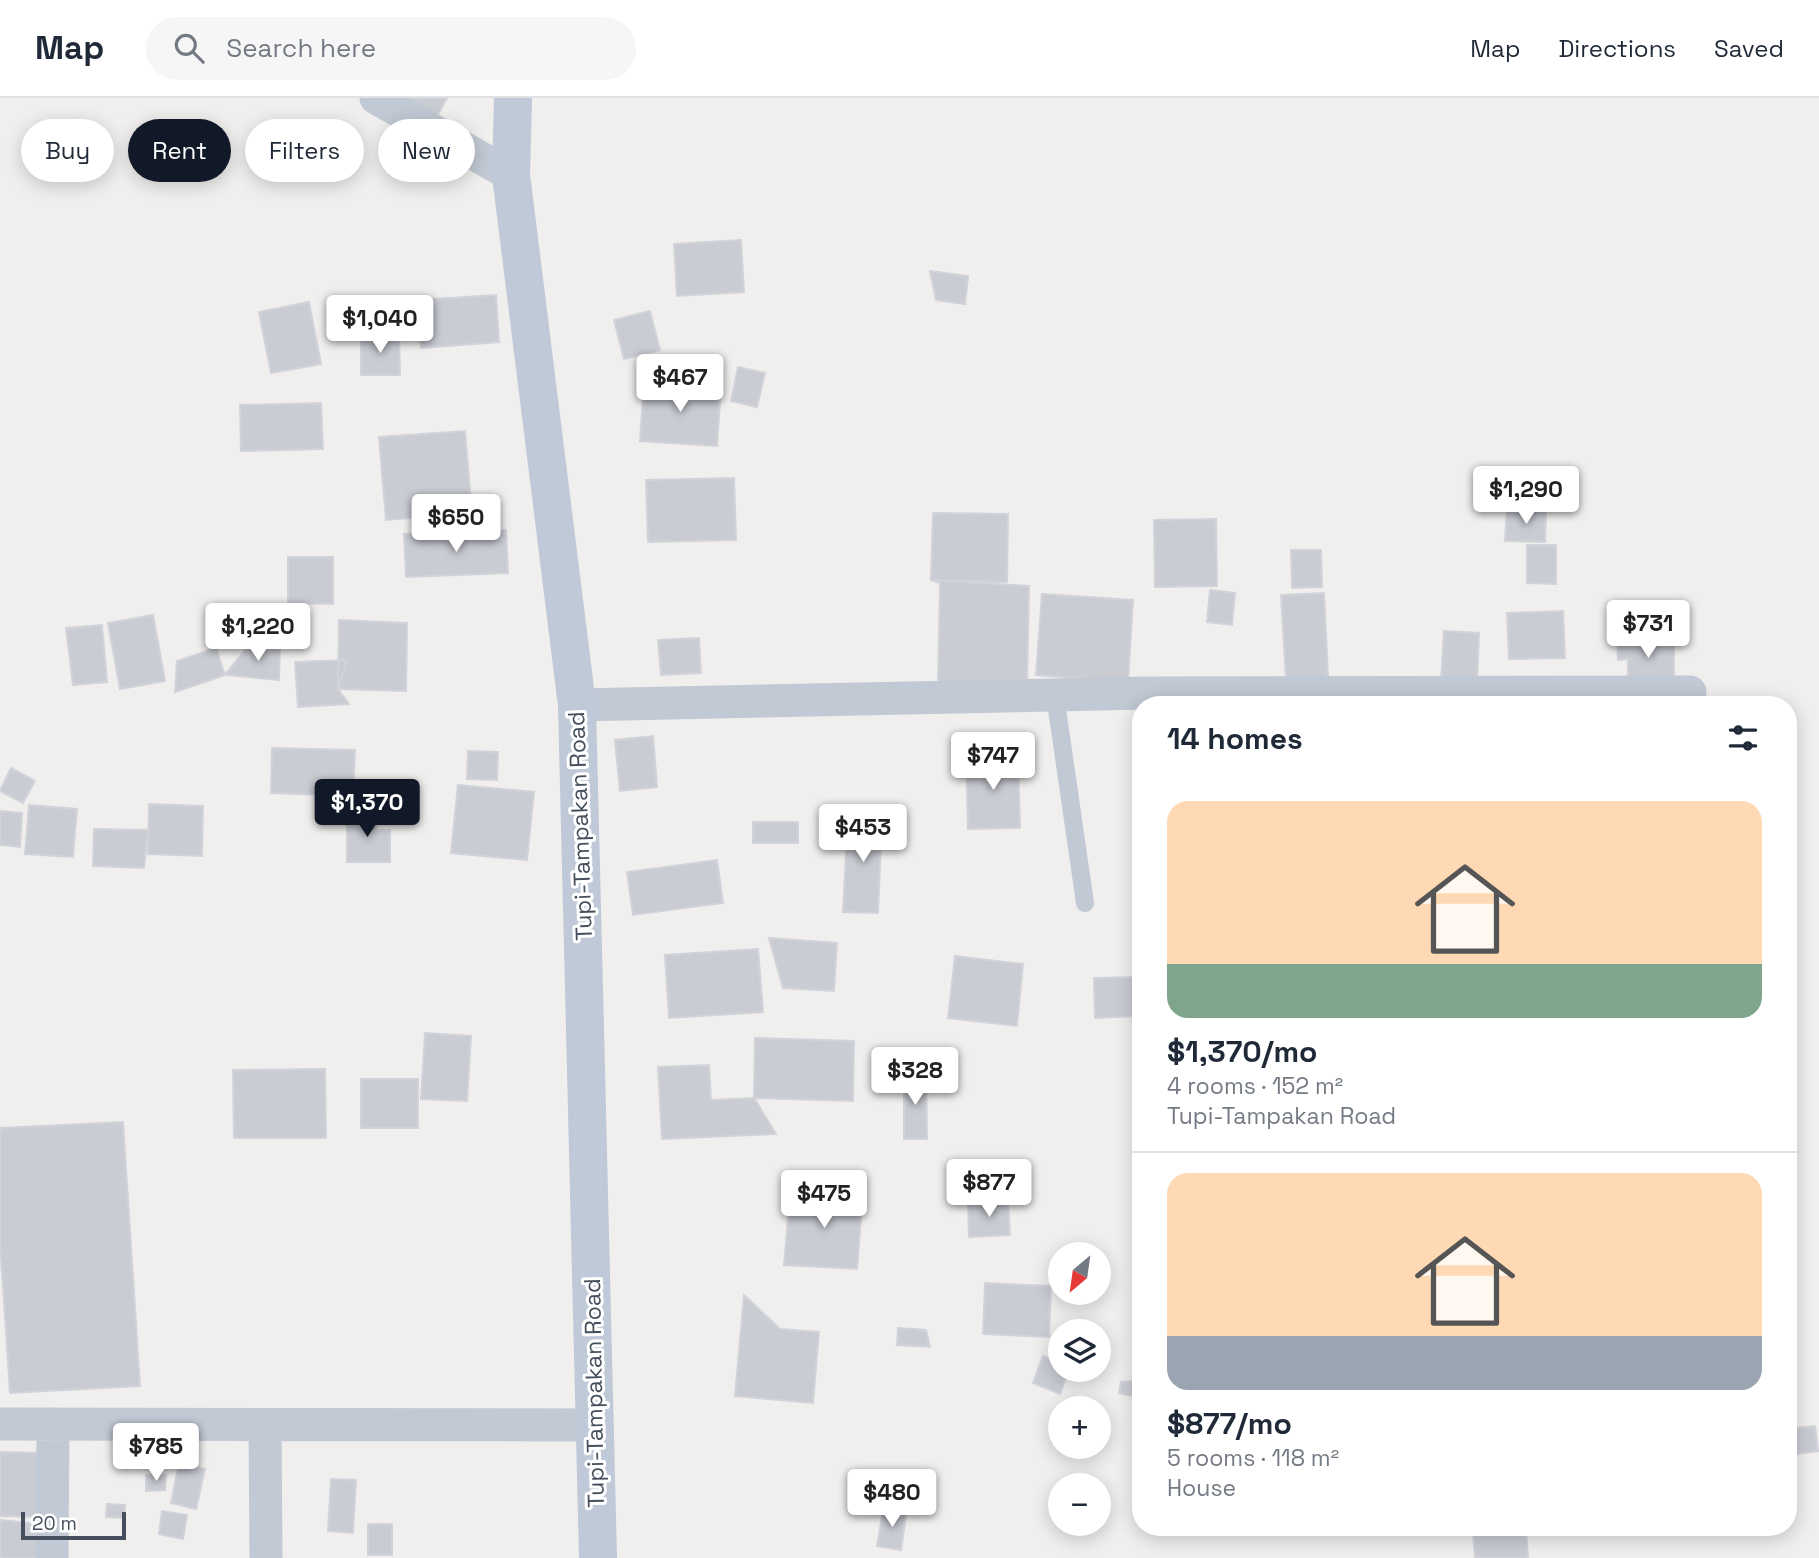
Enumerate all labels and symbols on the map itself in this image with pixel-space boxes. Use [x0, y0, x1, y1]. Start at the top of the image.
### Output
pin: $1,040 [323, 296, 437, 355]
pin: $467 [639, 354, 721, 414]
pin: $1,290 [1469, 466, 1583, 526]
pin: $650 [415, 494, 497, 554]
pin: $731 [1607, 601, 1689, 660]
pin: $1,220 [201, 603, 315, 663]
street label: Tupi-Tampakan Road [561, 711, 599, 941]
pin: $747 [952, 732, 1034, 792]
pin: $1,370 [310, 780, 424, 839]
pin: $453 [822, 804, 904, 864]
pin: $328 [874, 1048, 956, 1107]
pin: $877 [948, 1160, 1030, 1219]
pin: $475 [783, 1170, 865, 1230]
north arrow [1048, 1242, 1111, 1306]
street label: Tupi-Tampakan Road [577, 1278, 611, 1508]
pin: $785 [115, 1424, 197, 1483]
pin: $480 [851, 1470, 933, 1529]
scale bar [21, 1509, 126, 1541]

